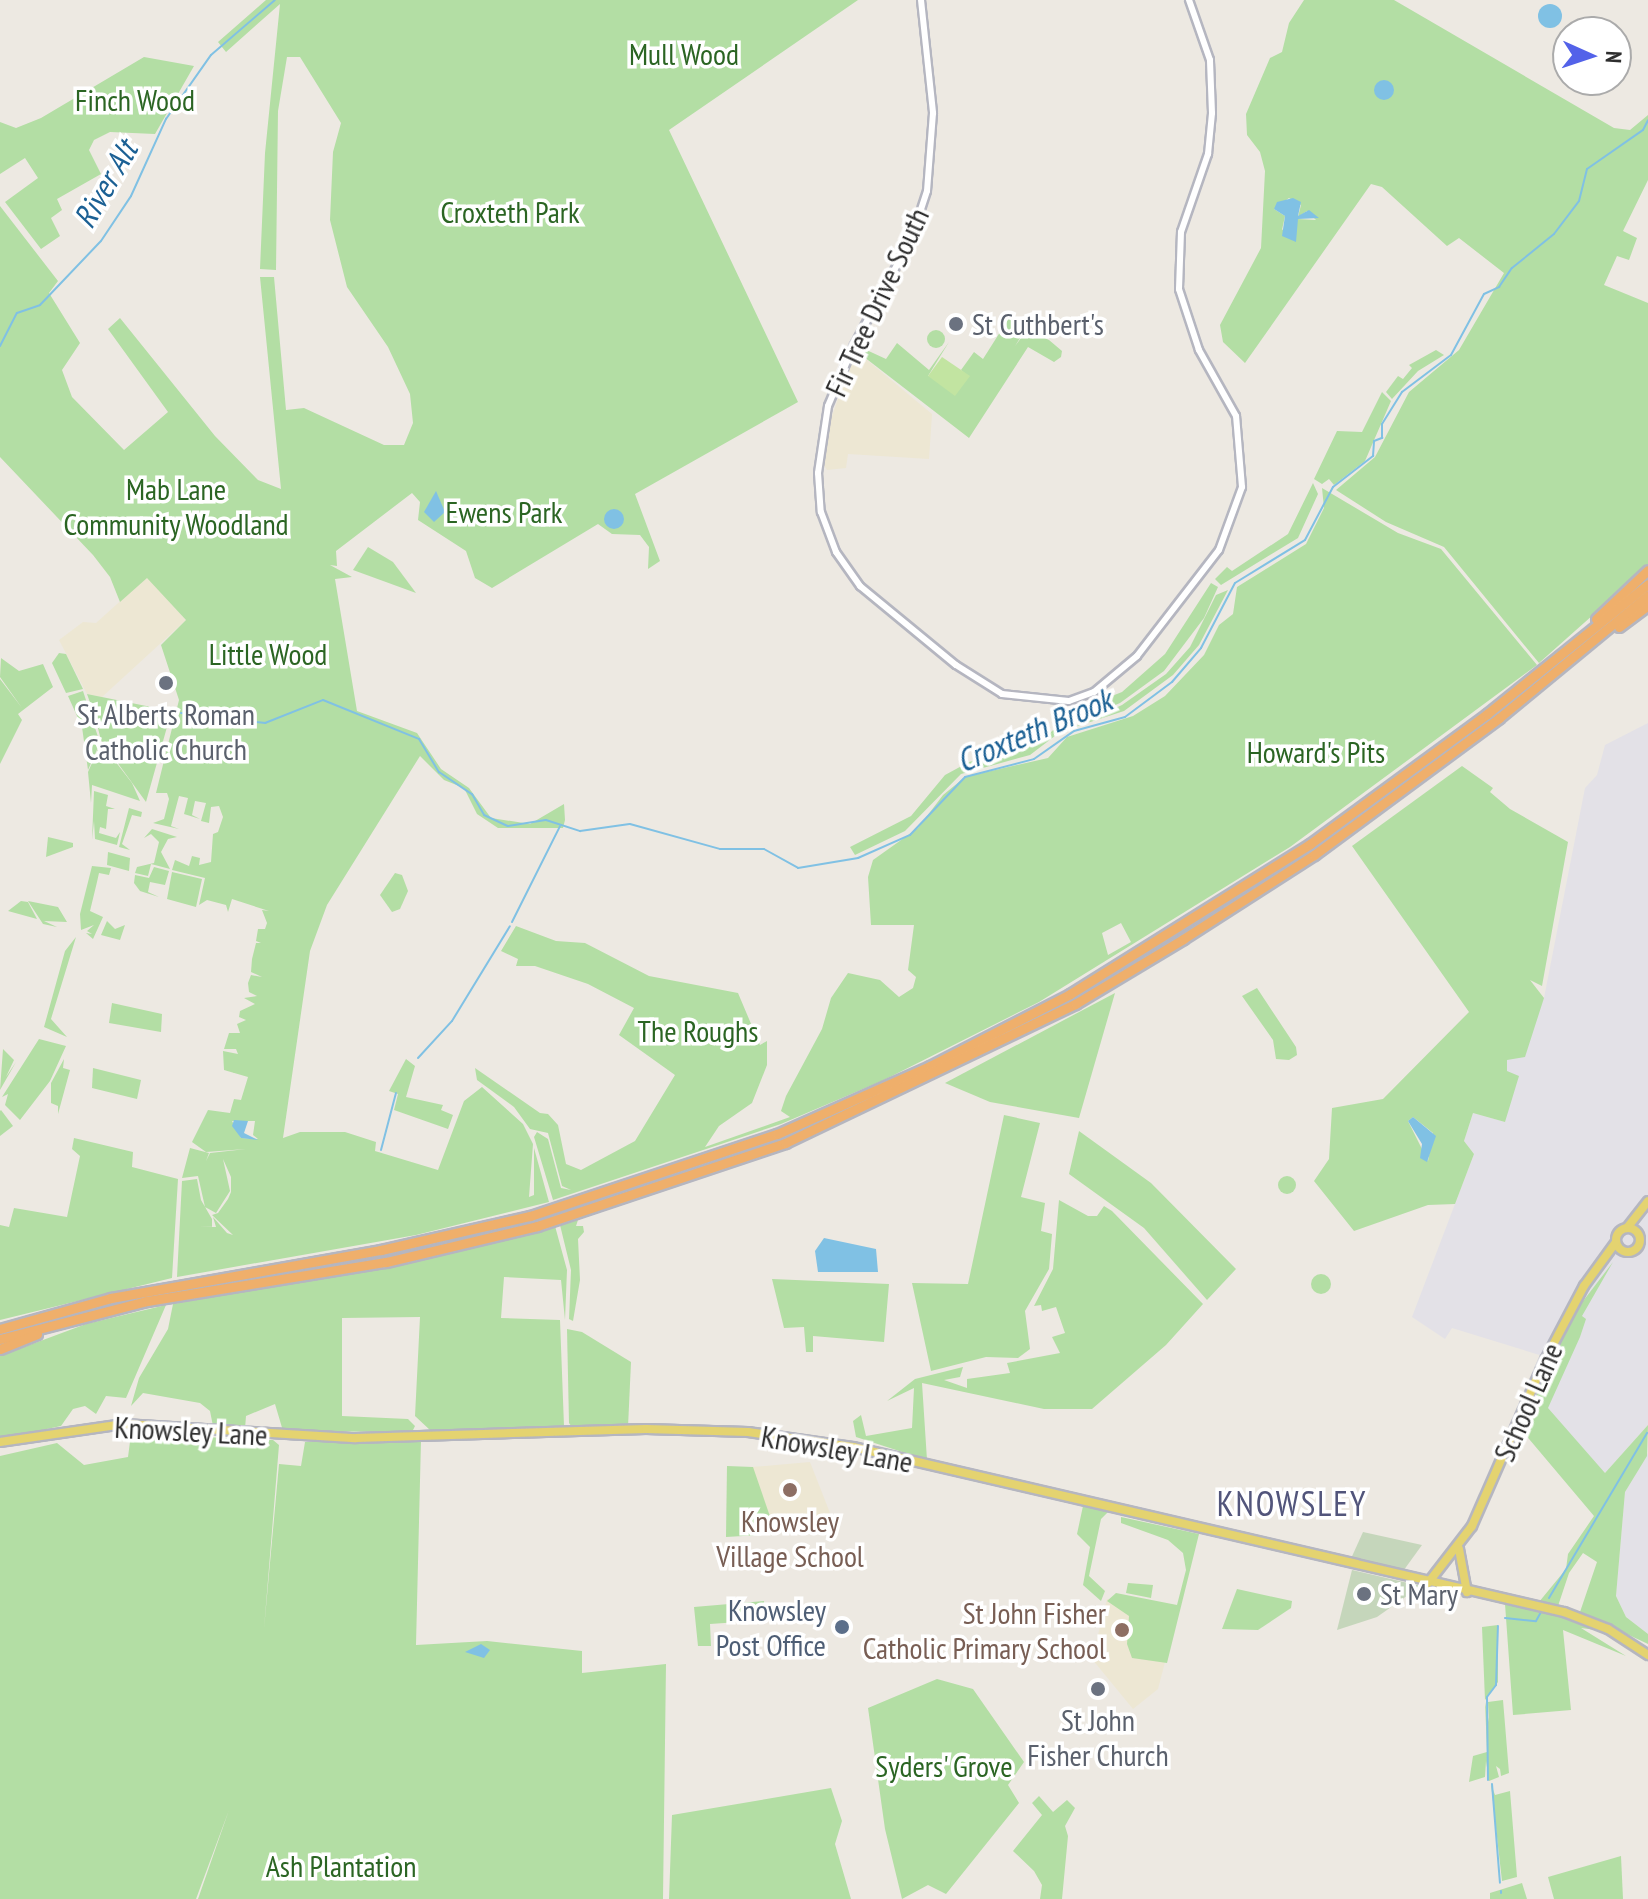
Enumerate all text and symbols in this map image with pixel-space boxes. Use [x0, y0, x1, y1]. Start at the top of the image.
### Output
north arrow [1552, 16, 1632, 96]
park label: Mull Wood [629, 36, 739, 72]
text: N [1600, 50, 1628, 64]
park label: Finch Wood [75, 82, 195, 118]
water label: River Alt [65, 133, 145, 235]
park label: Croxteth Park [440, 194, 580, 230]
street label: Fir Tree Drive South [817, 202, 937, 402]
place label: St Cuthbert's [972, 306, 1104, 342]
marker: St Cuthbert's [947, 315, 965, 333]
park label: Mab Lane Community Woodland [63, 471, 289, 542]
park label: Ewens Park [446, 494, 562, 530]
park label: Little Wood [208, 636, 328, 672]
marker: St Alberts Roman Catholic Church [157, 674, 175, 692]
water label: Croxteth Brook [951, 680, 1117, 780]
place label: St Alberts Roman Catholic Church [77, 696, 255, 766]
park label: Howard's Pits [1247, 734, 1385, 770]
park label: The Roughs [638, 1013, 758, 1049]
street label: School Lane [1486, 1337, 1570, 1467]
street label: Knowsley Lane [113, 1409, 269, 1453]
street label: Knowsley Lane [758, 1418, 916, 1480]
marker: Knowsley Village School [781, 1481, 799, 1499]
district label: KNOWSLEY [1217, 1484, 1367, 1524]
place label: Knowsley Village School [716, 1503, 864, 1574]
place label: St Mary [1380, 1576, 1458, 1612]
marker: St Mary [1355, 1585, 1373, 1603]
place label: Knowsley Post Office [716, 1592, 826, 1662]
place label: St John Fisher Catholic Primary School [861, 1595, 1106, 1666]
marker: Knowsley Post Office [833, 1618, 851, 1636]
marker: St John Fisher Catholic Primary School [1113, 1621, 1131, 1639]
marker: St John Fisher Church [1089, 1680, 1107, 1698]
place label: St John Fisher Church [1027, 1702, 1169, 1772]
park label: Syders' Grove [874, 1748, 1014, 1784]
park label: Ash Plantation [266, 1848, 416, 1884]

